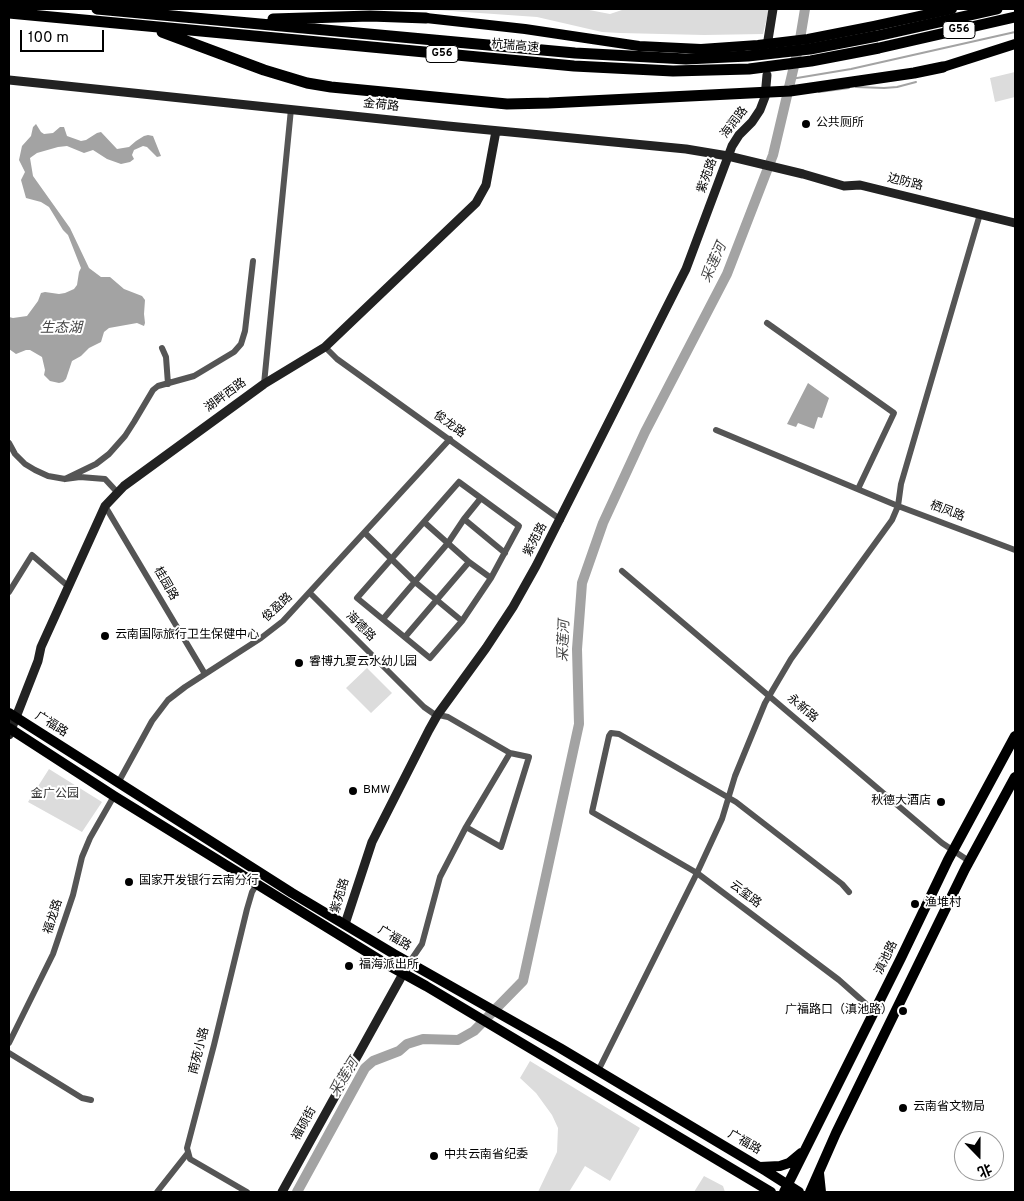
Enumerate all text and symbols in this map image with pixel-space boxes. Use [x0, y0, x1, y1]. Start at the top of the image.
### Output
scale bar [22, 20, 106, 52]
road number: G56 [943, 22, 975, 38]
text: 100 m [28, 29, 69, 48]
street label: 杭瑞高速 [490, 38, 540, 56]
road number: G56 [426, 46, 458, 62]
street label: 金荷路 [362, 97, 400, 115]
street label: 海润路 [718, 104, 752, 142]
place label: 公共厕所 [816, 117, 864, 131]
marker: 公共厕所 [800, 118, 812, 130]
street label: 紫苑路 [695, 157, 721, 195]
street label: 边防路 [886, 172, 924, 194]
water label: 采莲河 [699, 240, 731, 286]
water label: 生态湖 [40, 321, 82, 337]
street label: 湖畔西路 [202, 376, 250, 416]
street label: 俊龙路 [430, 409, 468, 441]
street label: 栖凤路 [928, 499, 966, 525]
street label: 紫苑路 [521, 521, 551, 559]
street label: 桂园路 [150, 565, 180, 603]
street label: 俊盈路 [260, 590, 296, 626]
street label: 海德路 [342, 609, 378, 645]
water label: 采莲河 [556, 620, 574, 662]
place label: 云南国际旅行卫生保健中心 [115, 629, 259, 643]
marker: 云南国际旅行卫生保健中心 [99, 630, 111, 642]
place label: 睿博九夏云水幼儿园 [309, 656, 417, 670]
marker: 睿博九夏云水幼儿园 [293, 657, 305, 669]
street label: 永新路 [784, 692, 820, 726]
street label: 广福路 [32, 709, 70, 741]
place label: BMW [363, 784, 390, 798]
marker: BMW [347, 785, 359, 797]
park label: 金广公园 [31, 788, 79, 802]
place label: 秋德大酒店 [871, 795, 931, 809]
marker: 秋德大酒店 [935, 796, 947, 808]
place label: 国家开发银行云南分行 [139, 875, 259, 889]
marker: 国家开发银行云南分行 [123, 876, 135, 888]
street label: 紫苑路 [329, 877, 353, 915]
street label: 云玺路 [726, 878, 764, 912]
place label: 渔堆村 [925, 897, 961, 911]
street label: 福龙路 [42, 898, 66, 936]
marker: 渔堆村 [909, 898, 921, 910]
street label: 广福路 [375, 924, 413, 954]
street label: 滇池路 [873, 939, 901, 977]
place label: 福海派出所 [359, 959, 419, 973]
marker: 福海派出所 [343, 960, 355, 972]
place label: 广福路口（滇池路） [785, 1004, 893, 1018]
marker: 广福路口（滇池路） [897, 1005, 909, 1017]
street label: 南苑小路 [187, 1026, 213, 1076]
water label: 采莲河 [327, 1056, 363, 1100]
place label: 云南省文物局 [913, 1101, 985, 1115]
marker: 云南省文物局 [897, 1102, 909, 1114]
street label: 福硕街 [290, 1105, 320, 1143]
street label: 广福路 [725, 1128, 763, 1158]
north arrow [954, 1131, 1004, 1181]
place label: 中共云南省纪委 [444, 1149, 528, 1163]
marker: 中共云南省纪委 [428, 1150, 440, 1162]
text: 北 [975, 1159, 994, 1180]

